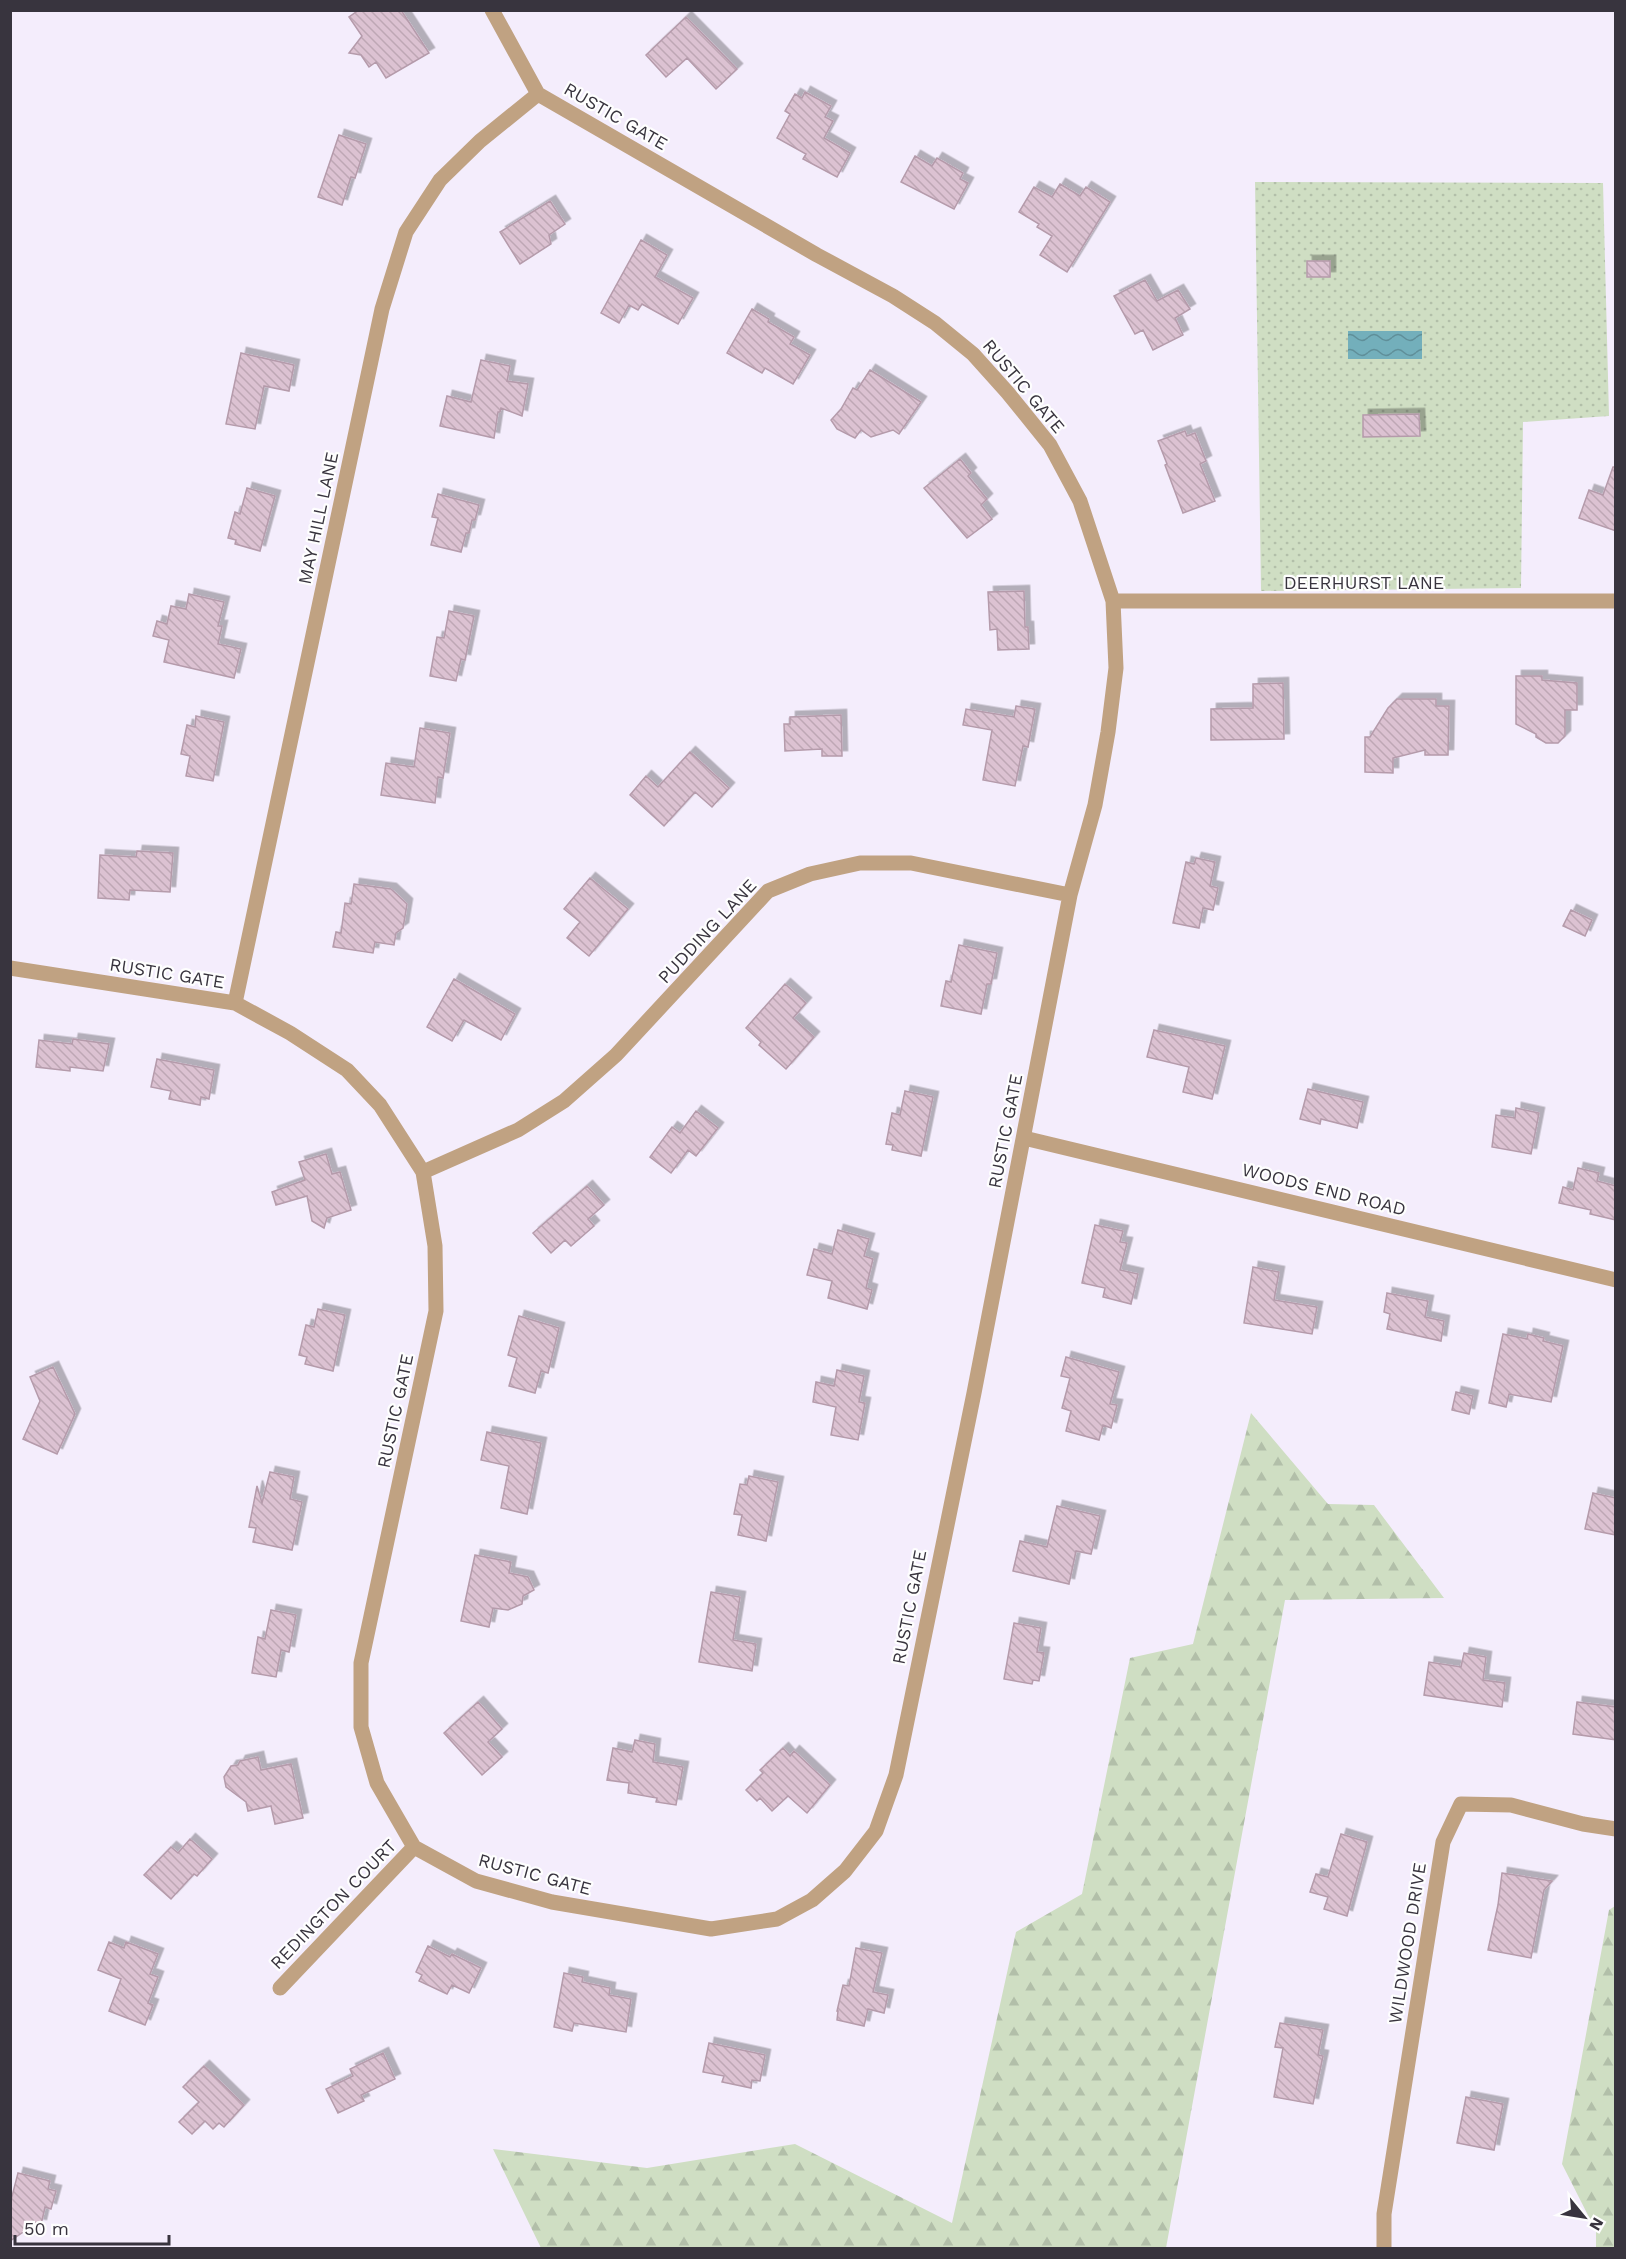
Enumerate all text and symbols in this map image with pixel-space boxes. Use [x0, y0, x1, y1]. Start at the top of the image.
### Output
street label: RUSTIC GATE [561, 78, 671, 154]
street label: RUSTIC GATE [979, 335, 1069, 437]
street label: MAY HILL LANE [294, 450, 342, 586]
street label: DEERHURST LANE [1284, 572, 1444, 593]
street label: PUDDING LANE [653, 875, 761, 987]
street label: RUSTIC GATE [108, 954, 226, 992]
street label: RUSTIC GATE [984, 1072, 1026, 1190]
street label: WOODS END ROAD [1240, 1158, 1408, 1220]
street label: RUSTIC GATE [373, 1352, 417, 1470]
street label: RUSTIC GATE [888, 1548, 930, 1666]
street label: REDINGTON COURT [266, 1835, 400, 1973]
street label: RUSTIC GATE [476, 1849, 594, 1899]
street label: WILDWOOD DRIVE [1384, 1861, 1430, 2025]
north arrow [1554, 2187, 1614, 2247]
scale bar [15, 2208, 170, 2246]
text: N [1585, 2214, 1608, 2234]
text: 50 m [24, 2218, 69, 2239]

